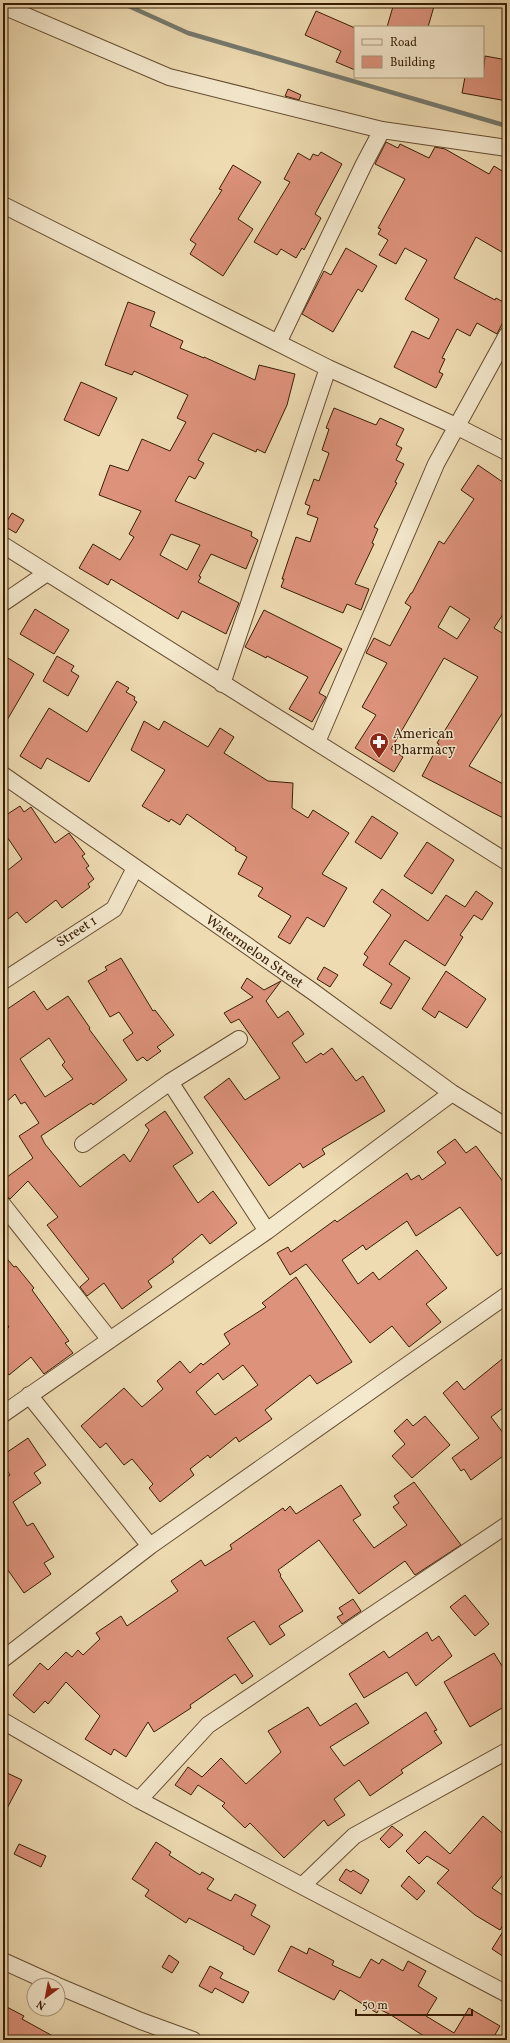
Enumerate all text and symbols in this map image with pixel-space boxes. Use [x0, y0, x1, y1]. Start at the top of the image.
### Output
legend [354, 26, 484, 78]
text: Road [390, 35, 417, 51]
text: Building [390, 55, 435, 71]
place label: American Pharmacy [393, 725, 456, 760]
pharmacy icon: American Pharmacy [368, 731, 390, 759]
street label: Watermelon Street [201, 911, 307, 993]
street label: Street 1 [53, 912, 101, 952]
north arrow [26, 1977, 66, 2017]
scale bar [356, 1991, 472, 2017]
text: N [34, 1996, 49, 2013]
text: 50 m [362, 1998, 388, 2014]

